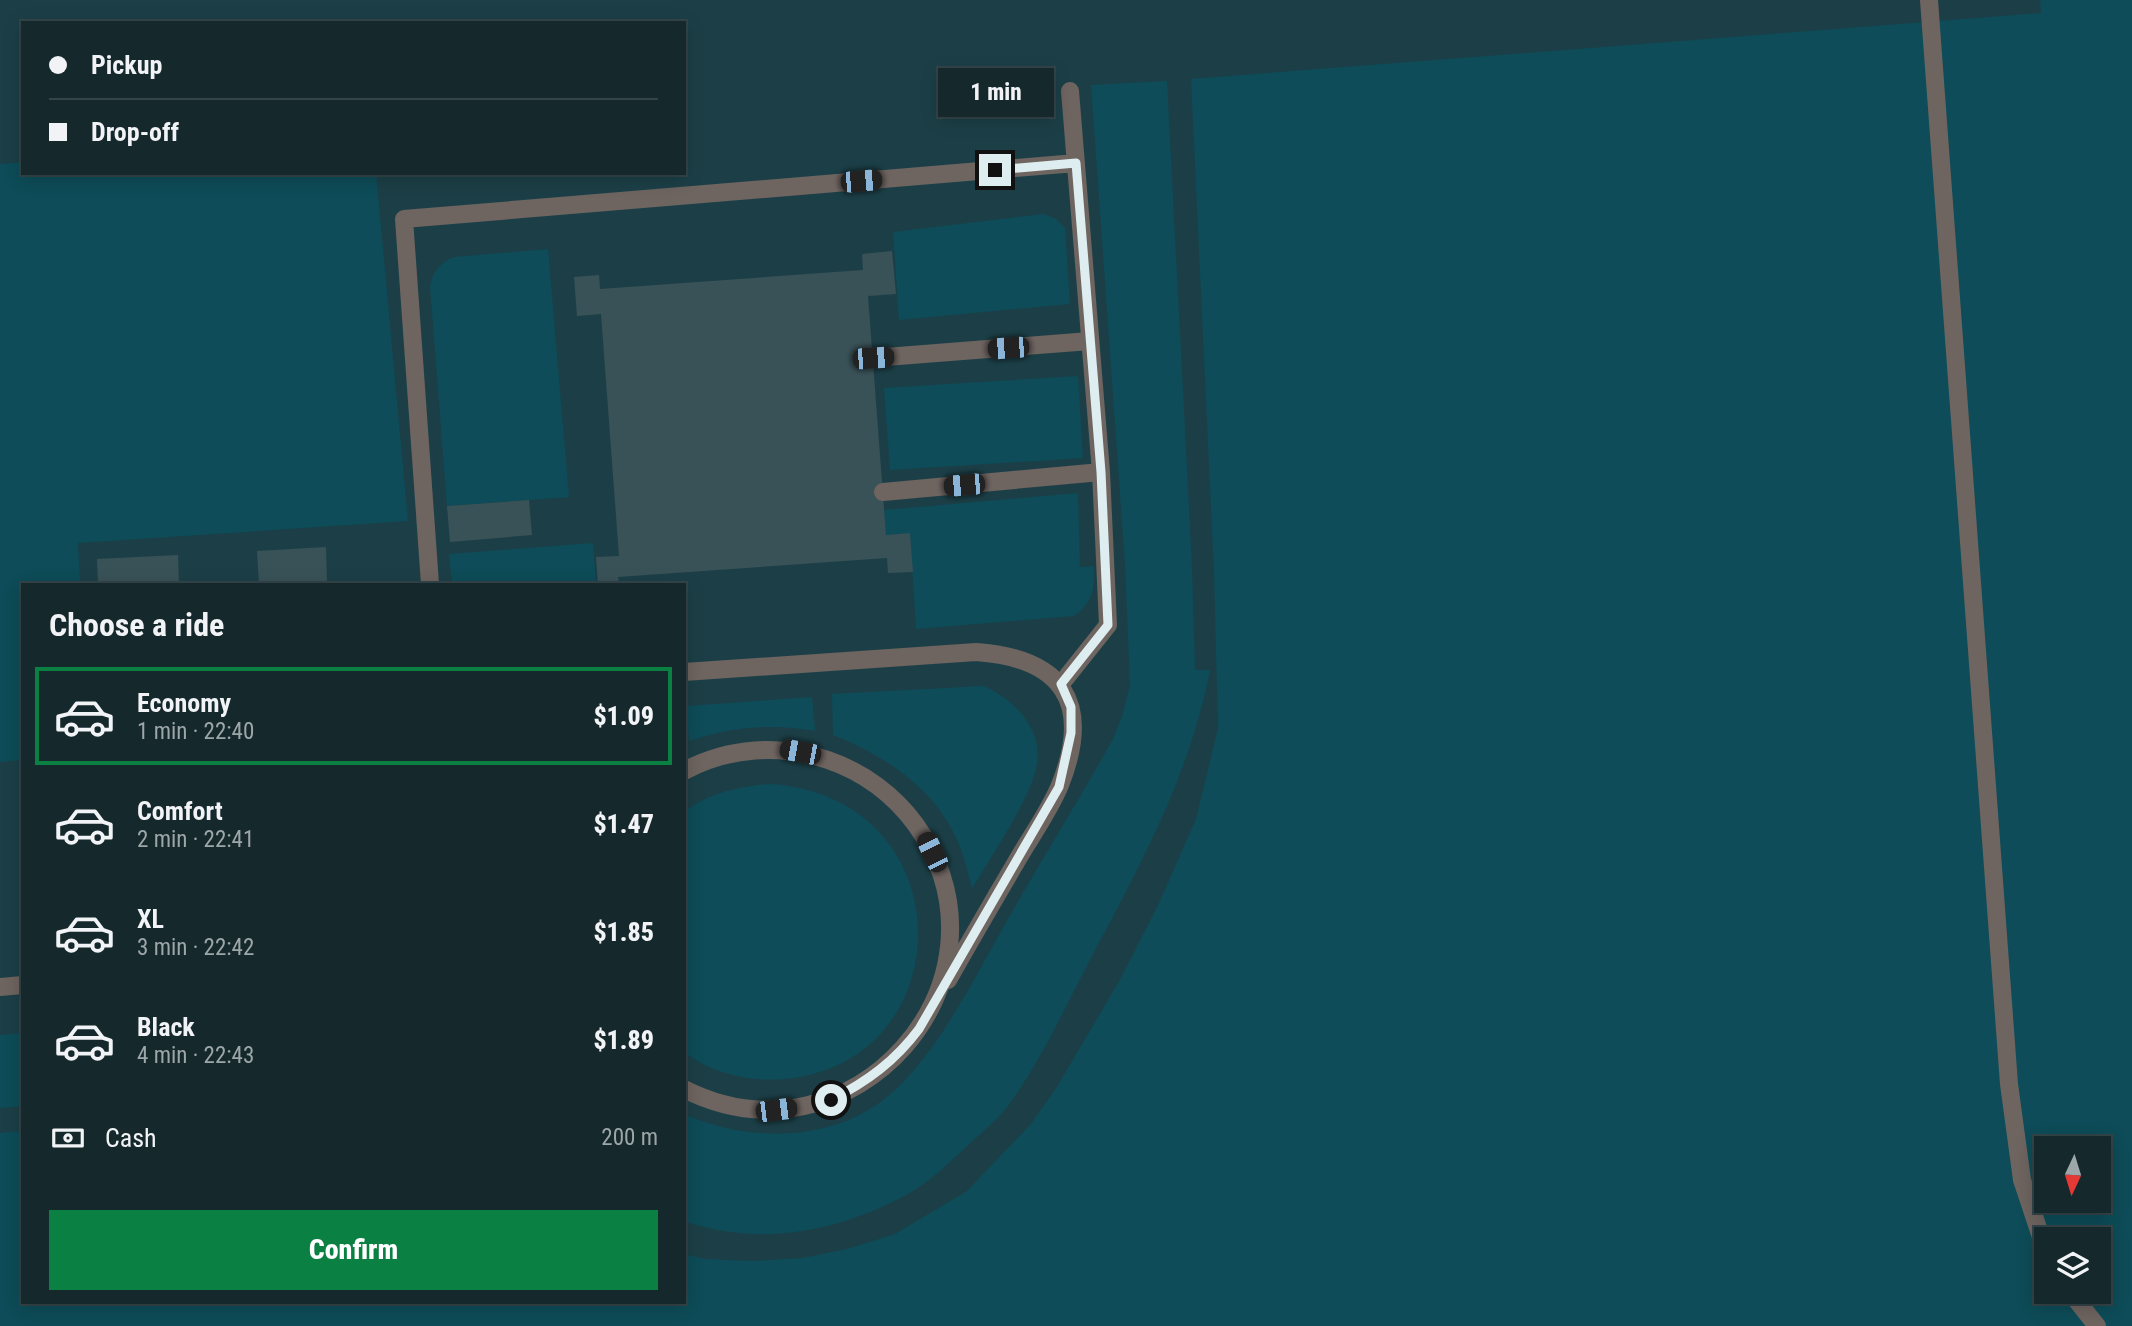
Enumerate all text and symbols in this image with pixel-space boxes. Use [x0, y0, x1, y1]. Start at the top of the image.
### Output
text: Pickup [91, 50, 162, 80]
callout: 1 min [937, 68, 1053, 118]
text: 1 min [970, 79, 1022, 106]
text: Drop-off [91, 117, 179, 147]
route end [979, 154, 1011, 186]
car [840, 169, 883, 193]
car [987, 336, 1030, 360]
car [852, 346, 895, 370]
car [943, 473, 986, 497]
text: Choose a ride [49, 606, 224, 644]
icon: car [53, 685, 116, 748]
text: Economy [137, 688, 231, 718]
text: $1.09 [593, 701, 654, 731]
text: 1 min · 22:40 [137, 718, 254, 745]
car [778, 738, 823, 766]
icon: car [53, 793, 116, 856]
text: Comfort [137, 796, 223, 826]
text: $1.47 [593, 809, 654, 839]
text: 2 min · 22:41 [137, 826, 254, 853]
car [914, 829, 951, 875]
icon: car [53, 901, 116, 964]
text: XL [137, 904, 164, 934]
text: $1.85 [593, 917, 654, 947]
text: 3 min · 22:42 [137, 934, 254, 961]
icon: car [53, 1009, 116, 1072]
text: Black [137, 1012, 195, 1042]
text: $1.89 [593, 1025, 654, 1055]
text: 4 min · 22:43 [137, 1042, 254, 1069]
route start [815, 1084, 847, 1116]
car [754, 1097, 799, 1123]
icon: cash [49, 1119, 87, 1157]
text: Cash [105, 1123, 157, 1153]
text: 200 m [601, 1124, 658, 1151]
north arrow [2034, 1136, 2110, 1213]
map controls [2034, 1136, 2111, 1304]
button: Confirm [49, 1210, 658, 1290]
button: layers [2034, 1227, 2111, 1304]

